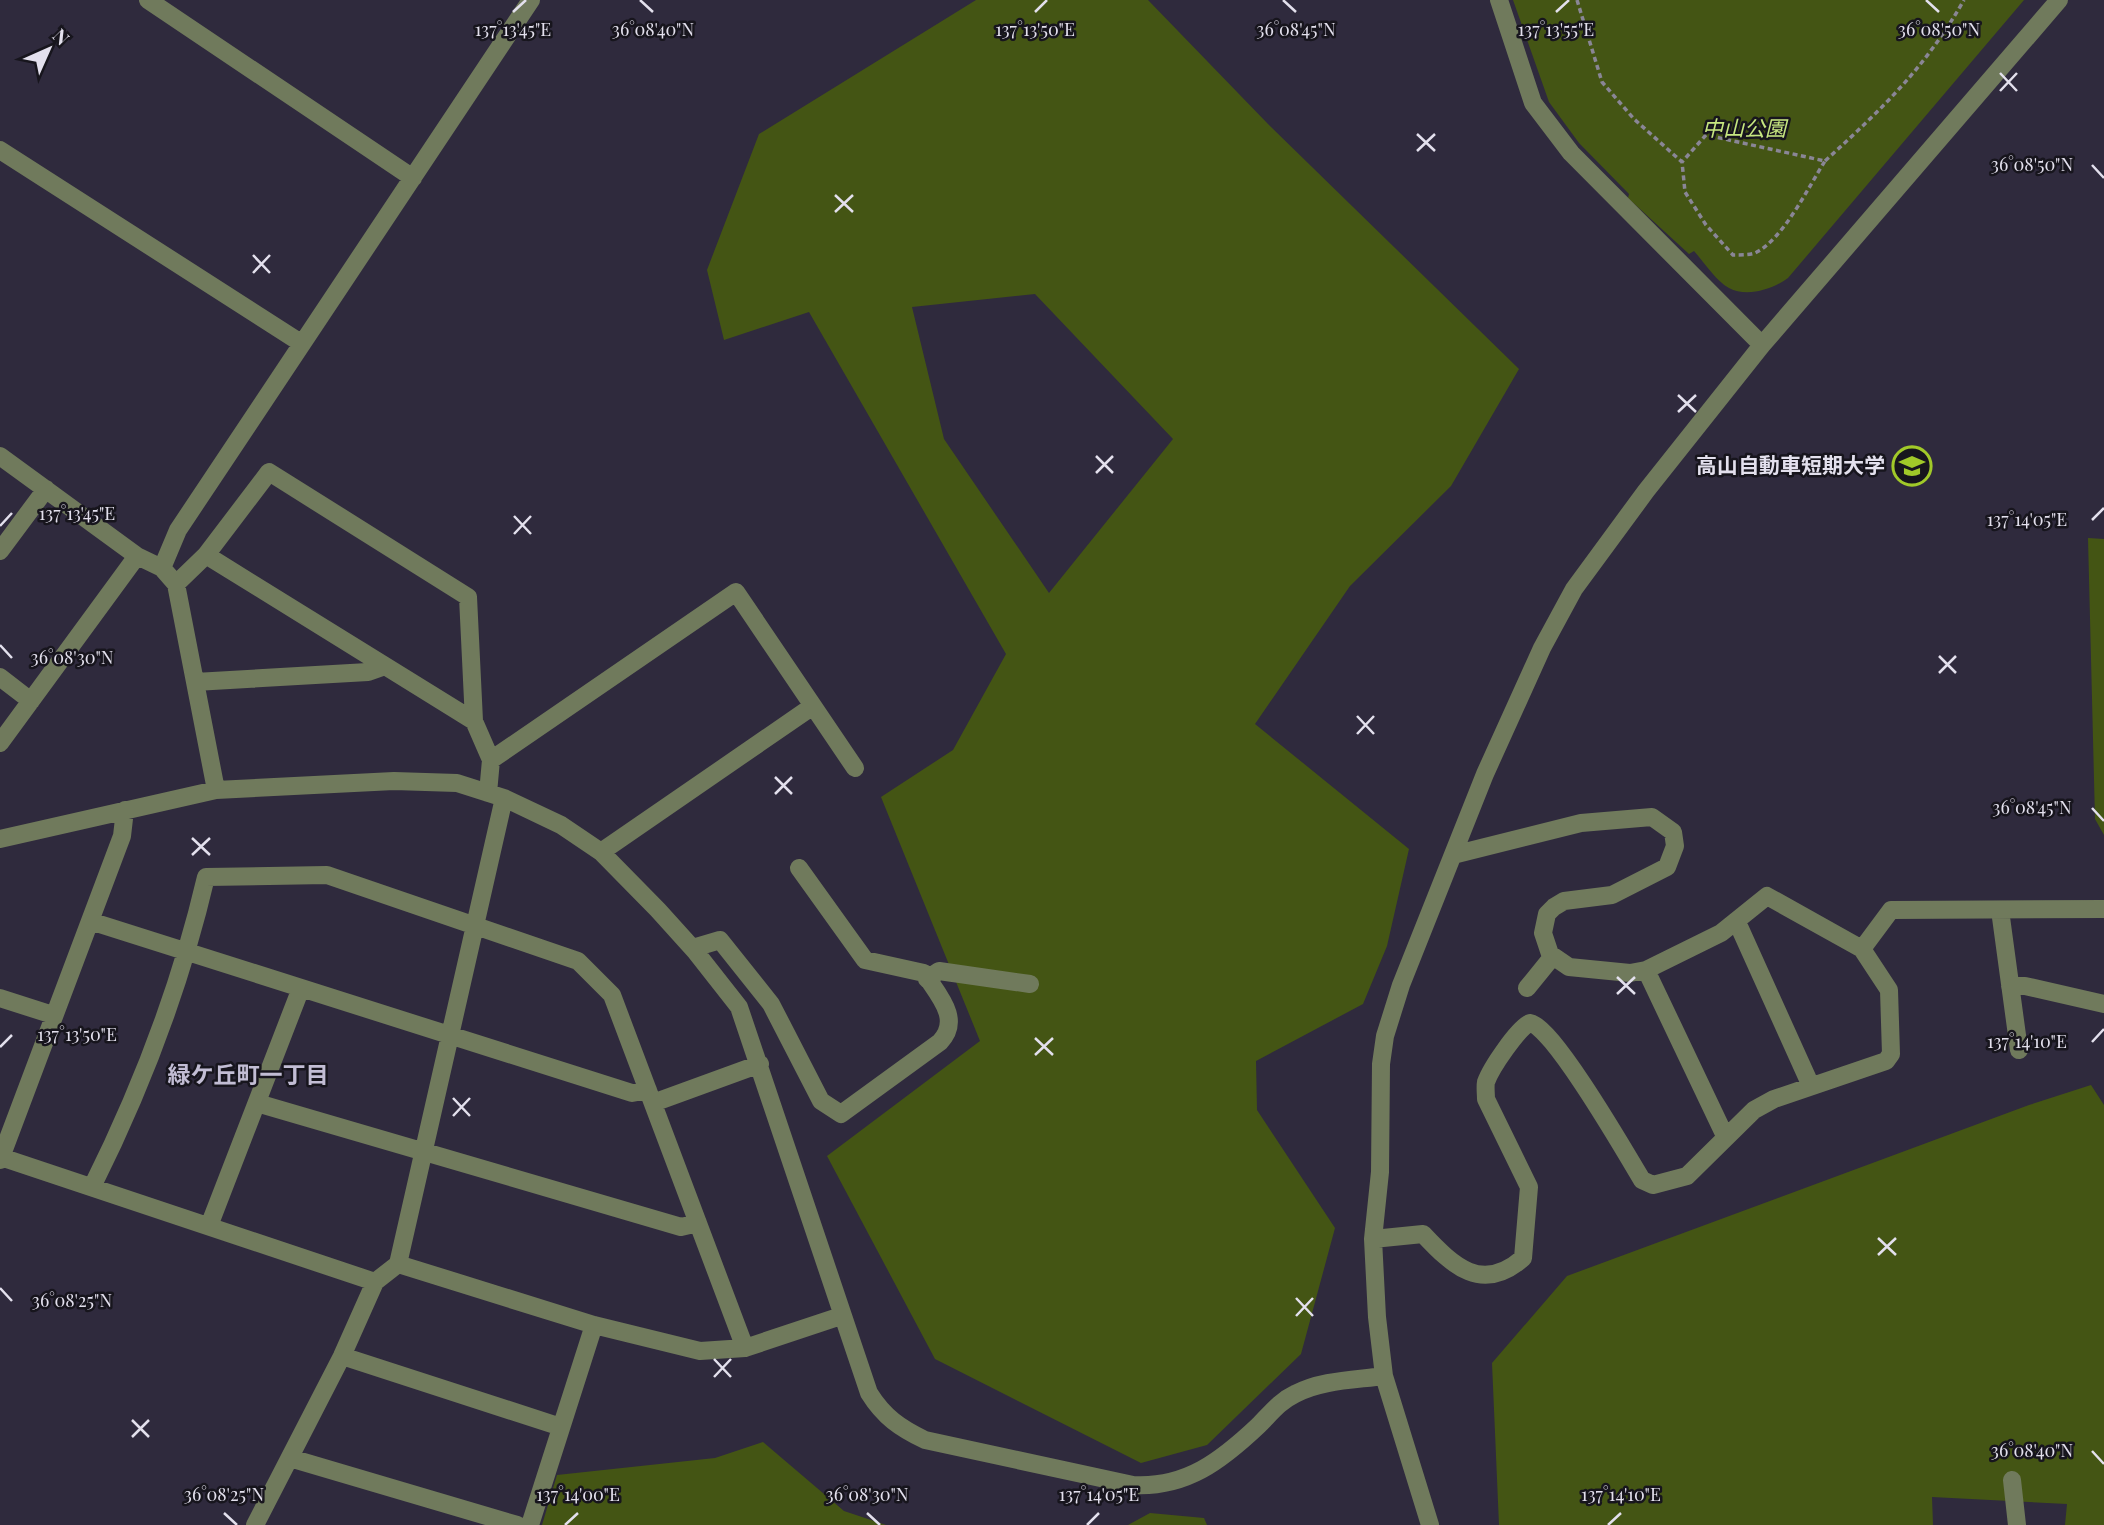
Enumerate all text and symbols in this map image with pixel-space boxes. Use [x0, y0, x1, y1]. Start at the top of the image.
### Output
north arrow [14, 14, 84, 84]
text: 137°13'45"E [475, 17, 551, 41]
text: 36°08'40"N [612, 17, 694, 41]
text: 137°13'50"E [995, 17, 1075, 41]
text: 36°08'45"N [1256, 17, 1336, 41]
text: 137°13'55"E [1518, 17, 1594, 41]
text: 36°08'50"N [1898, 17, 1980, 41]
text: N [48, 22, 76, 51]
park label: 中山公園 [1702, 113, 1789, 141]
text: 36°08'50"N [1991, 152, 2073, 176]
school or university icon: 高山自動車短期大学 [1891, 445, 1933, 487]
place label: 高山自動車短期大学 [1696, 450, 1885, 478]
text: 137°13'45"E [39, 501, 115, 525]
text: 137°14'05"E [1987, 507, 2067, 531]
text: 36°08'30"N [31, 645, 114, 669]
text: 36°08'45"N [1992, 795, 2072, 819]
text: 137°13'50"E [37, 1022, 117, 1046]
text: 137°14'10"E [1987, 1029, 2067, 1053]
district label: 緑ケ丘町一丁目 [168, 1058, 329, 1089]
text: 36°08'25"N [32, 1288, 112, 1312]
text: 36°08'40"N [1991, 1438, 2073, 1462]
text: 36°08'25"N [184, 1482, 264, 1506]
text: 137°14'00"E [536, 1482, 620, 1506]
text: 36°08'30"N [826, 1482, 909, 1506]
text: 137°14'05"E [1059, 1482, 1139, 1506]
text: 137°14'10"E [1581, 1482, 1661, 1506]

